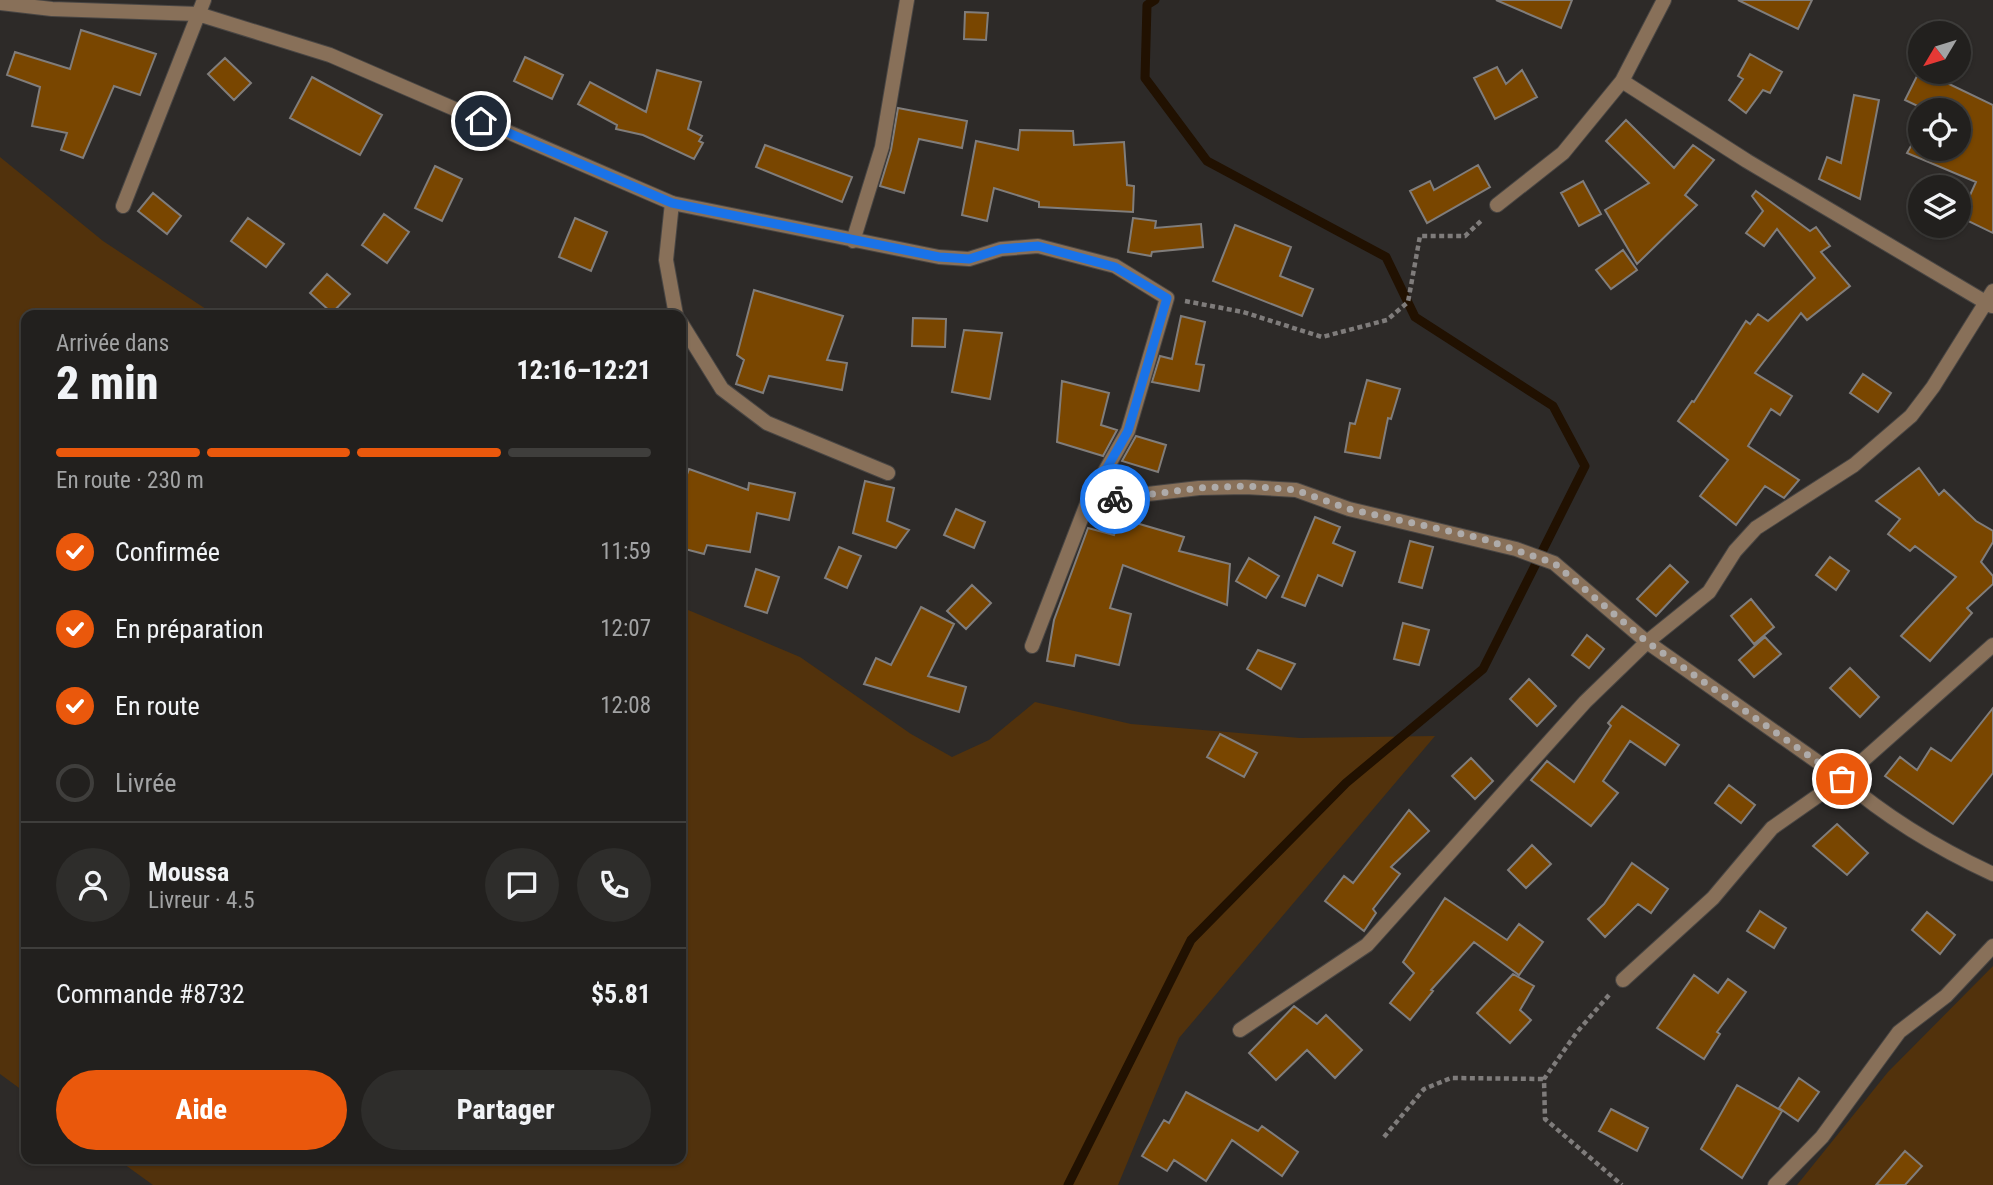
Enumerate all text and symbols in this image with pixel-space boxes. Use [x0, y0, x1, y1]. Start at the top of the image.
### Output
north arrow [1908, 21, 1970, 84]
map controls [1908, 21, 1971, 238]
pin [451, 91, 511, 151]
button: locate [1908, 98, 1971, 161]
icon: home [462, 102, 500, 140]
button: layers [1908, 175, 1971, 238]
text: Arrivée dans [56, 330, 169, 357]
text: 12:16–12:21 [517, 355, 651, 385]
text: 2 min [56, 356, 159, 410]
courier [1080, 464, 1150, 534]
text: En route · 230 m [56, 467, 204, 494]
icon: bike [1096, 480, 1134, 518]
icon: check [56, 533, 94, 571]
text: Confirmée [115, 537, 220, 567]
text: 11:59 [600, 538, 651, 565]
icon: check [56, 610, 94, 648]
text: En préparation [115, 614, 264, 644]
text: 12:07 [600, 615, 651, 642]
icon: check [56, 687, 94, 725]
text: En route [115, 691, 200, 721]
text: 12:08 [600, 692, 651, 719]
pin [1812, 749, 1872, 809]
icon: bag [1823, 760, 1861, 798]
text: Livrée [115, 768, 177, 798]
button: person [56, 848, 130, 922]
button: chat [485, 848, 559, 922]
button: phone [577, 848, 651, 922]
text: Moussa [148, 857, 229, 887]
text: Livreur · 4.5 [148, 887, 255, 914]
text: Commande #8732 [56, 979, 245, 1009]
text: $5.81 [591, 979, 651, 1009]
button: Aide [56, 1070, 347, 1150]
button: Partager [361, 1070, 651, 1150]

